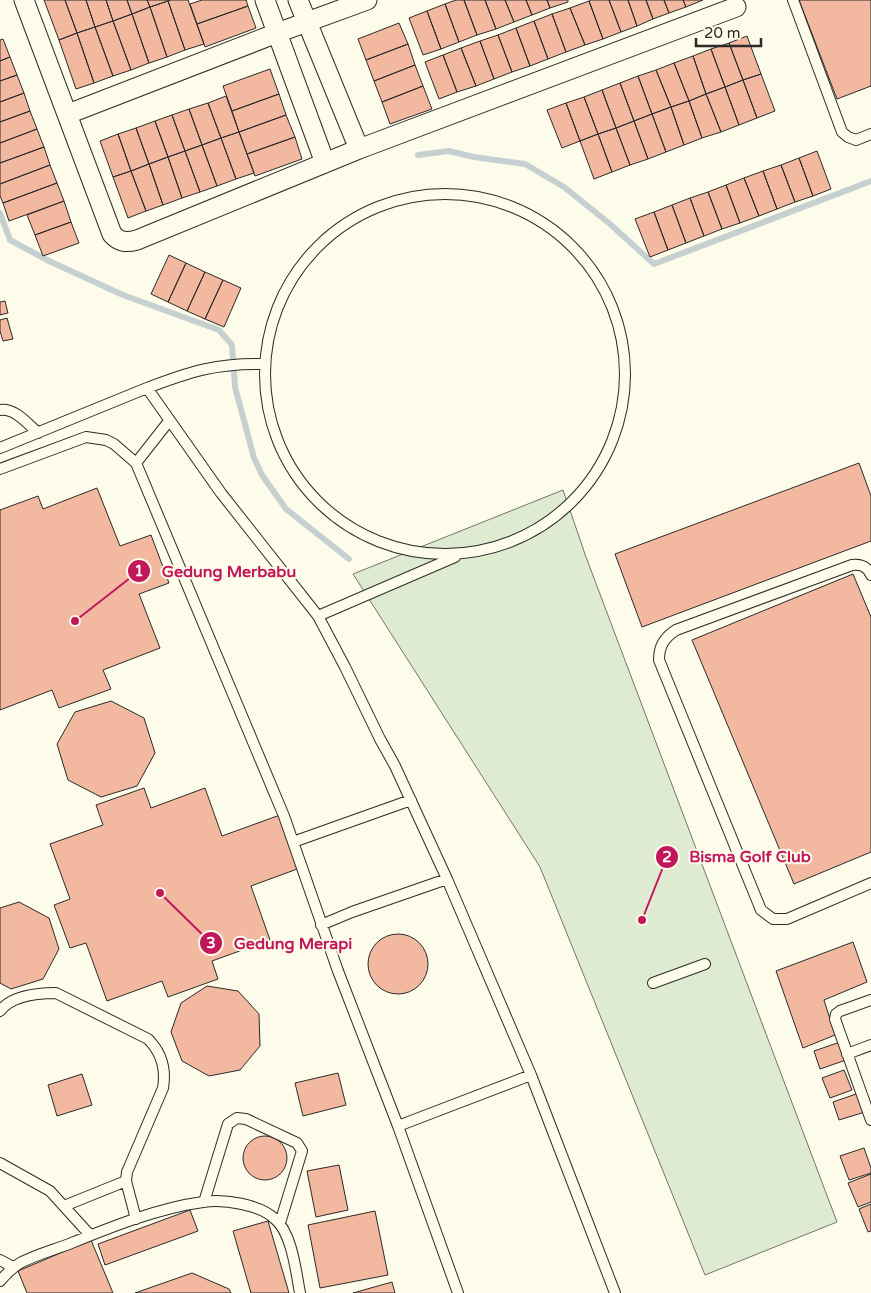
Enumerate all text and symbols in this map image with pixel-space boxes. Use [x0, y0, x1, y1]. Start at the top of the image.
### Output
scale bar [696, 15, 761, 47]
text: 20 m [704, 24, 741, 42]
callout: Gedung Merbabu [126, 555, 306, 586]
text: 1 [134, 562, 144, 580]
text: Gedung Merbabu [162, 562, 296, 582]
callout: Bisma Golf Club [654, 841, 821, 872]
text: Bisma Golf Club [689, 847, 811, 867]
text: 2 [662, 848, 672, 866]
callout: Gedung Merapi [199, 928, 362, 959]
text: 3 [206, 934, 216, 952]
text: Gedung Merapi [234, 934, 352, 954]

